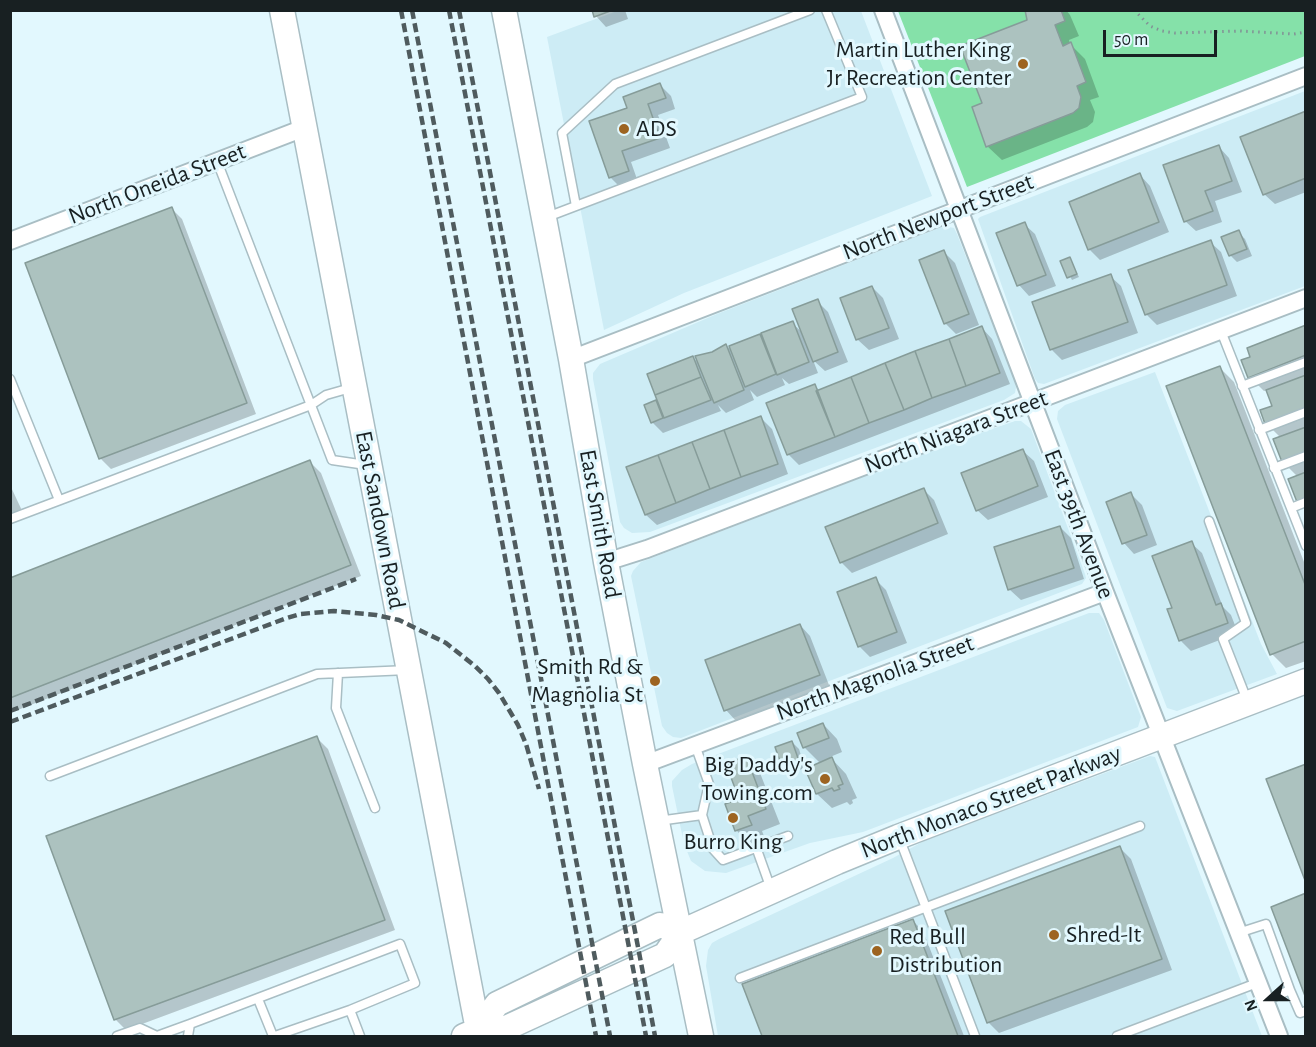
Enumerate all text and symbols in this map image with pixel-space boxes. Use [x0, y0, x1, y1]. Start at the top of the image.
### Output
scale bar [1106, 18, 1220, 56]
text: 50 m [1114, 31, 1148, 49]
place label: Martin Luther King Jr Recreation Center [827, 36, 1011, 92]
marker: Martin Luther King Jr Recreation Center [1016, 57, 1030, 71]
place label: ADS [636, 115, 677, 143]
marker: ADS [617, 122, 631, 136]
street label: North Oneida Street [64, 137, 250, 231]
street label: North Newport Street [839, 167, 1037, 267]
street label: North Niagara Street [860, 384, 1052, 480]
street label: East Sandown Road [349, 428, 411, 612]
street label: East 39th Avenue [1037, 445, 1121, 603]
street label: East Smith Road [573, 447, 627, 601]
street label: North Magnolia Street [772, 629, 978, 727]
place label: Smith Rd & Magnolia St [532, 653, 643, 709]
marker: Smith Rd & Magnolia St [648, 674, 662, 688]
street label: North Monaco Street Parkway [857, 739, 1125, 865]
place label: Big Daddy's Towing.com [701, 751, 813, 807]
marker: Big Daddy's Towing.com [818, 772, 832, 786]
marker: Burro King [726, 811, 740, 825]
place label: Burro King [683, 828, 783, 856]
place label: Shred-It [1066, 921, 1141, 949]
place label: Red Bull Distribution [889, 923, 1002, 979]
marker: Shred-It [1047, 928, 1061, 942]
marker: Red Bull Distribution [870, 944, 884, 958]
north arrow [1238, 969, 1298, 1029]
text: N [1242, 997, 1261, 1014]

